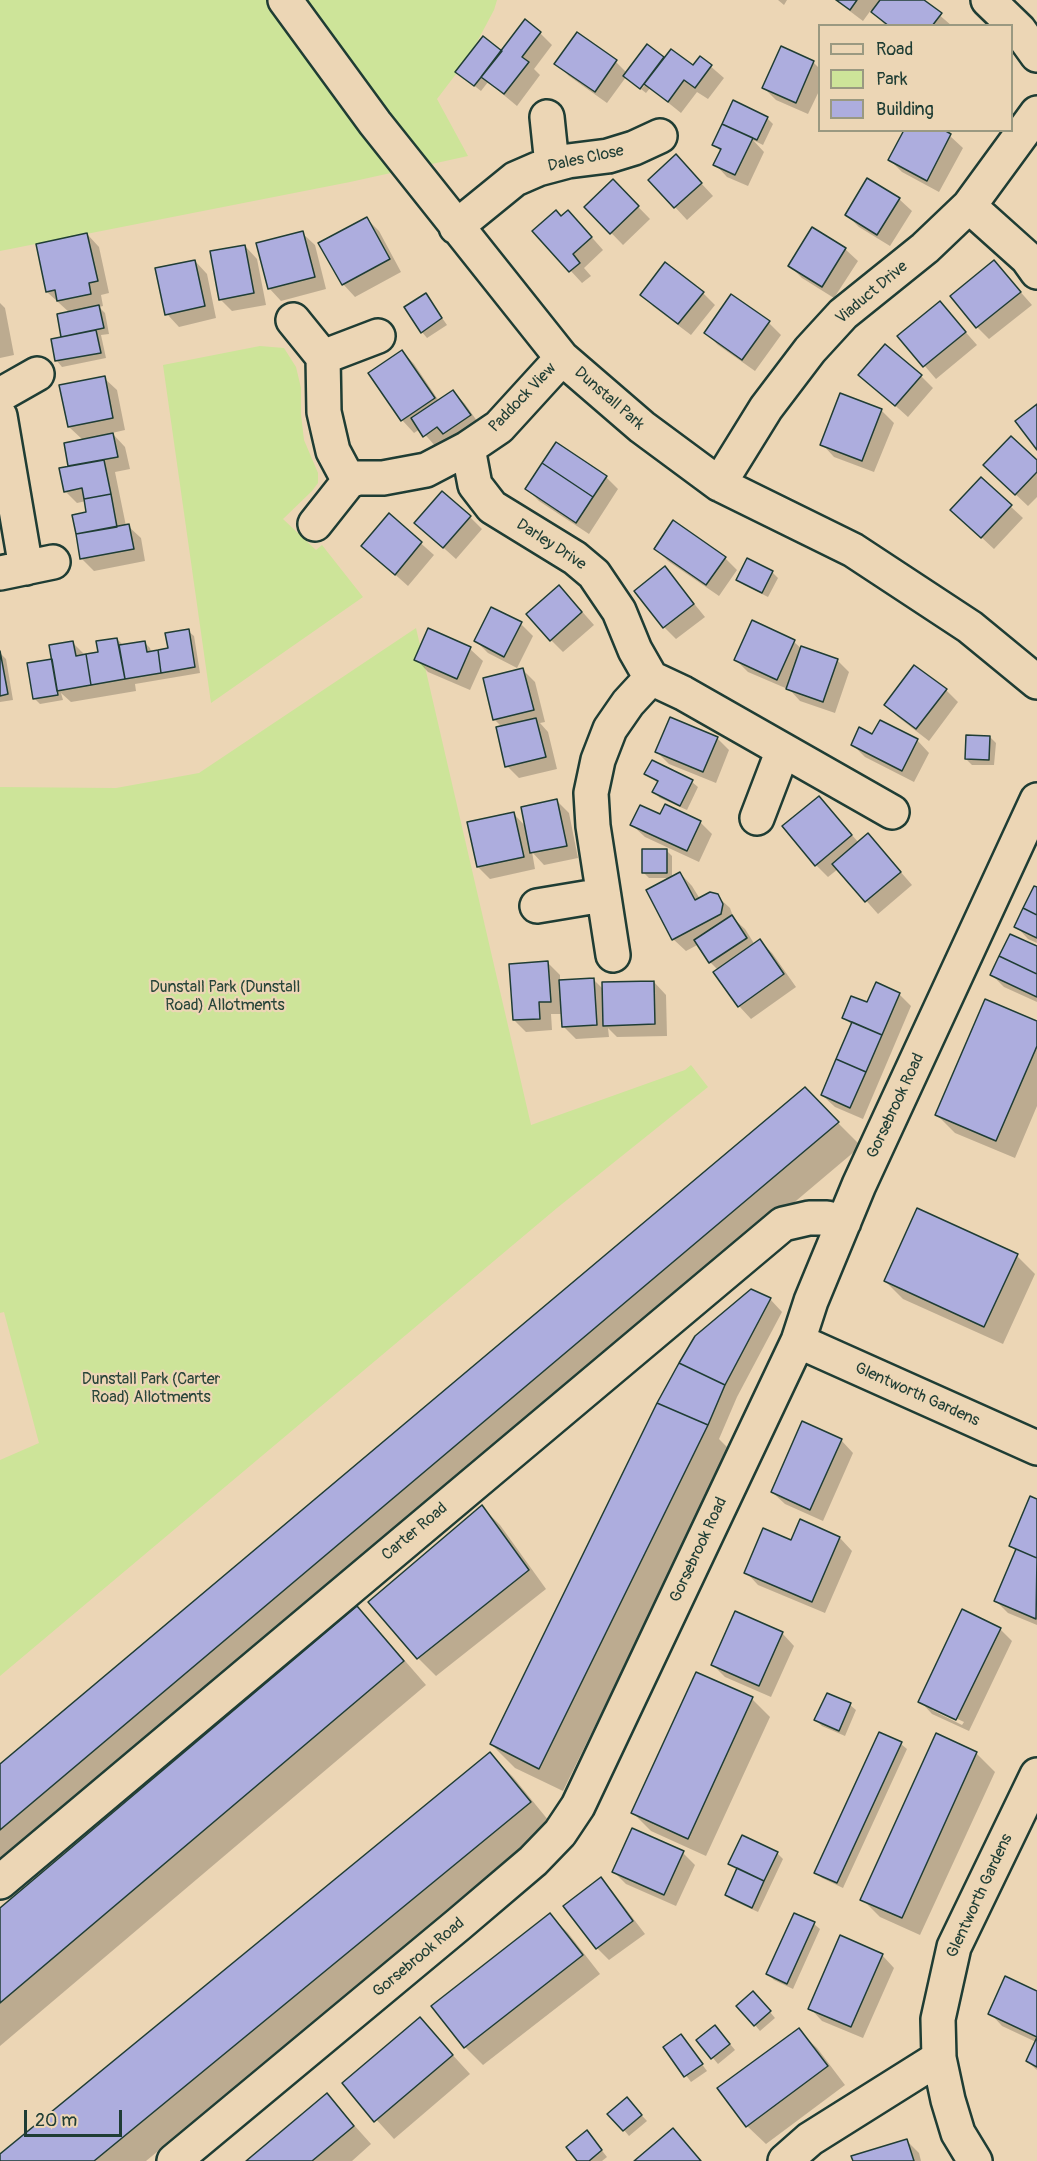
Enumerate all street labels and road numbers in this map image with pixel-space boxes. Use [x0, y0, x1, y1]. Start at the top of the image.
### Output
street label: Dales Close [546, 142, 626, 176]
street label: Viaduct Drive [832, 257, 912, 329]
street label: Paddock View [485, 359, 561, 437]
street label: Dunstall Park [570, 363, 648, 435]
street label: Darley Drive [512, 515, 590, 575]
street label: Gorsebrook Road [863, 1050, 929, 1162]
street label: Glentworth Gardens [852, 1359, 982, 1431]
street label: Gorsebrook Road [666, 1494, 732, 1606]
street label: Carter Road [378, 1499, 452, 1565]
street label: Glentworth Gardens [943, 1831, 1017, 1961]
street label: Gorsebrook Road [369, 1914, 469, 2002]

